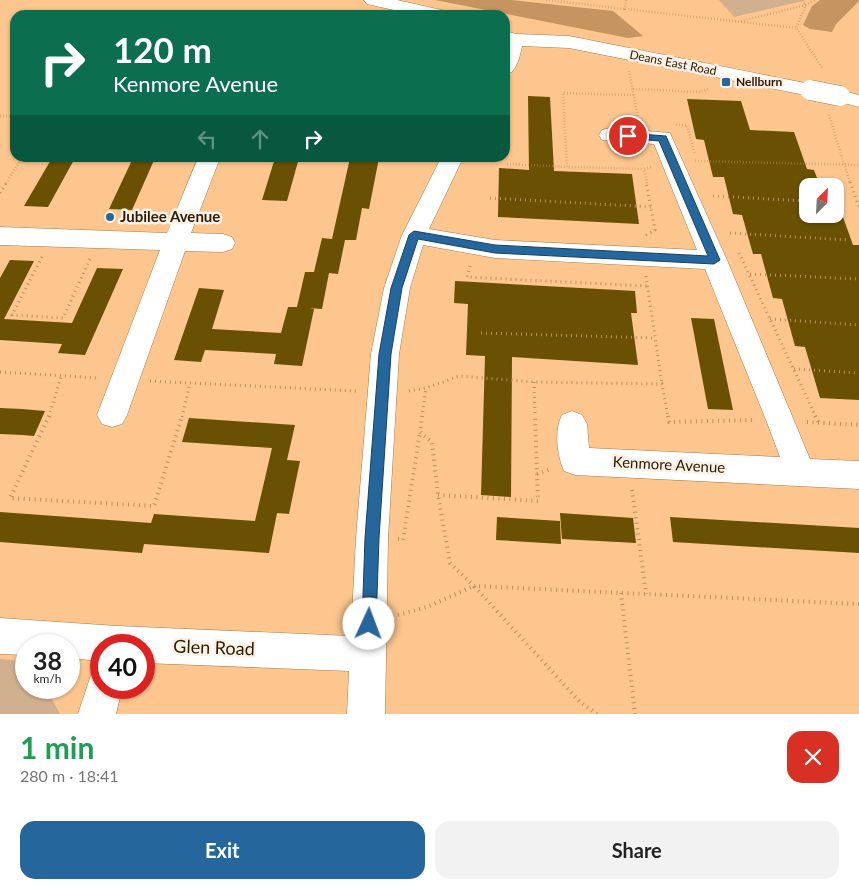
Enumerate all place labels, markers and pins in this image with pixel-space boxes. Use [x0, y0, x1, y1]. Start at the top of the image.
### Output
place label: Nellburn [736, 74, 782, 89]
marker: Nellburn [720, 76, 732, 88]
pin [607, 115, 649, 157]
place label: Jubilee Avenue [120, 207, 220, 225]
marker: Jubilee Avenue [104, 211, 116, 223]

